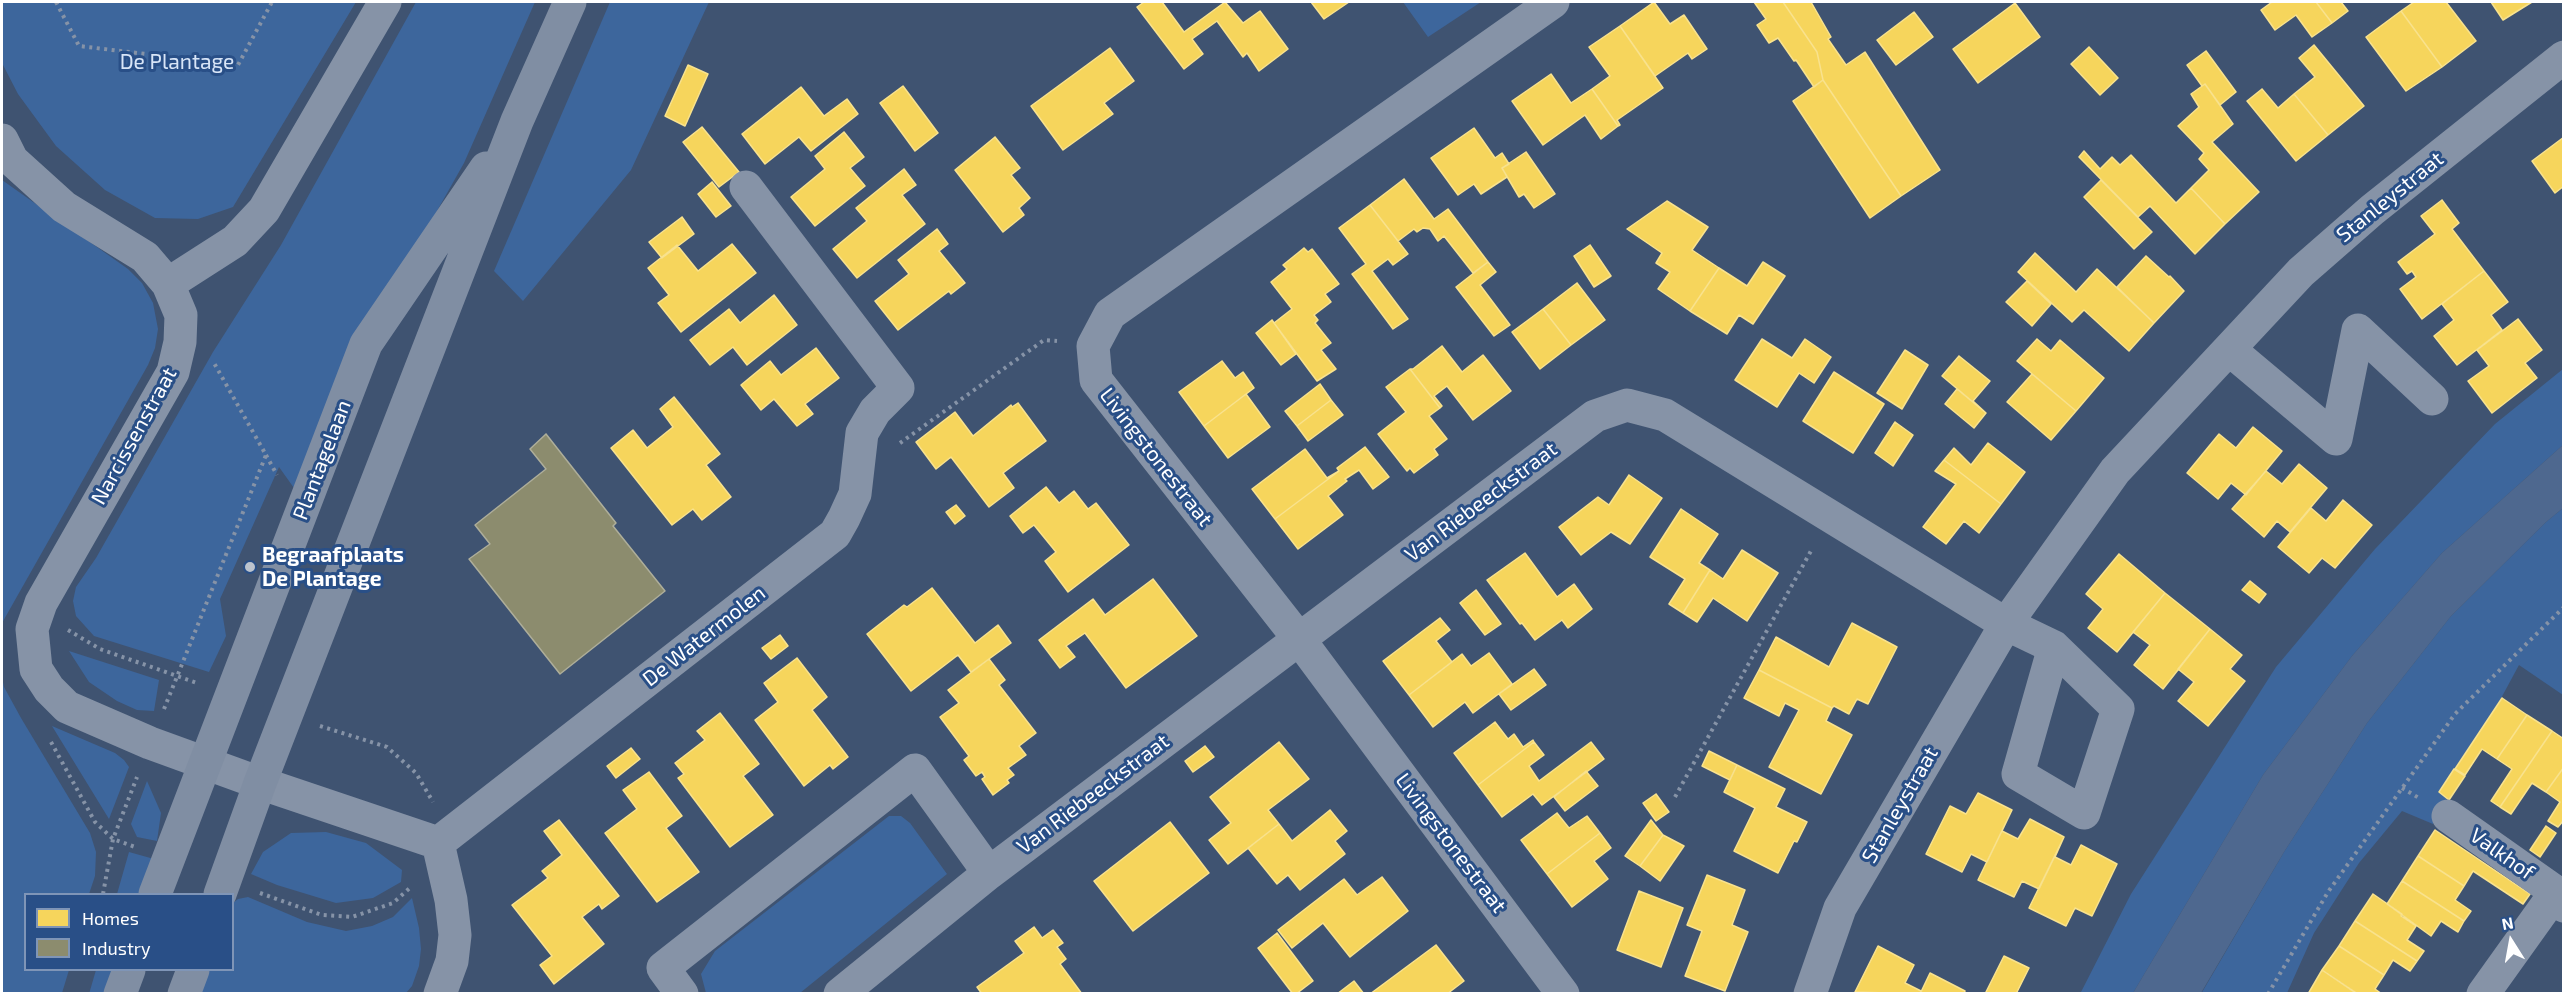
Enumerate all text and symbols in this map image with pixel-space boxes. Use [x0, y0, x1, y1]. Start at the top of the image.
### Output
park label: De Plantage [120, 49, 234, 75]
street label: Stanleystraat [2332, 146, 2448, 248]
street label: Narcissenstraat [86, 363, 182, 509]
street label: Livingstonestraat [1094, 383, 1218, 531]
street label: Plantagelaan [288, 397, 356, 523]
street label: Van Riebeeckstraat [1400, 437, 1562, 567]
place label: Begraafplaats De Plantage [262, 542, 404, 592]
marker: Begraafplaats De Plantage [243, 560, 257, 574]
street label: De Watermolen [638, 580, 770, 692]
street label: Van Riebeeckstraat [1012, 729, 1174, 859]
street label: Stanleystraat [1857, 742, 1943, 868]
street label: Livingstonestraat [1390, 768, 1512, 918]
street label: Valkhof [2465, 823, 2539, 885]
legend [24, 893, 234, 971]
text: Homes [82, 907, 139, 929]
north arrow [2481, 911, 2541, 971]
text: N [2500, 912, 2515, 933]
text: Industry [82, 937, 151, 959]

